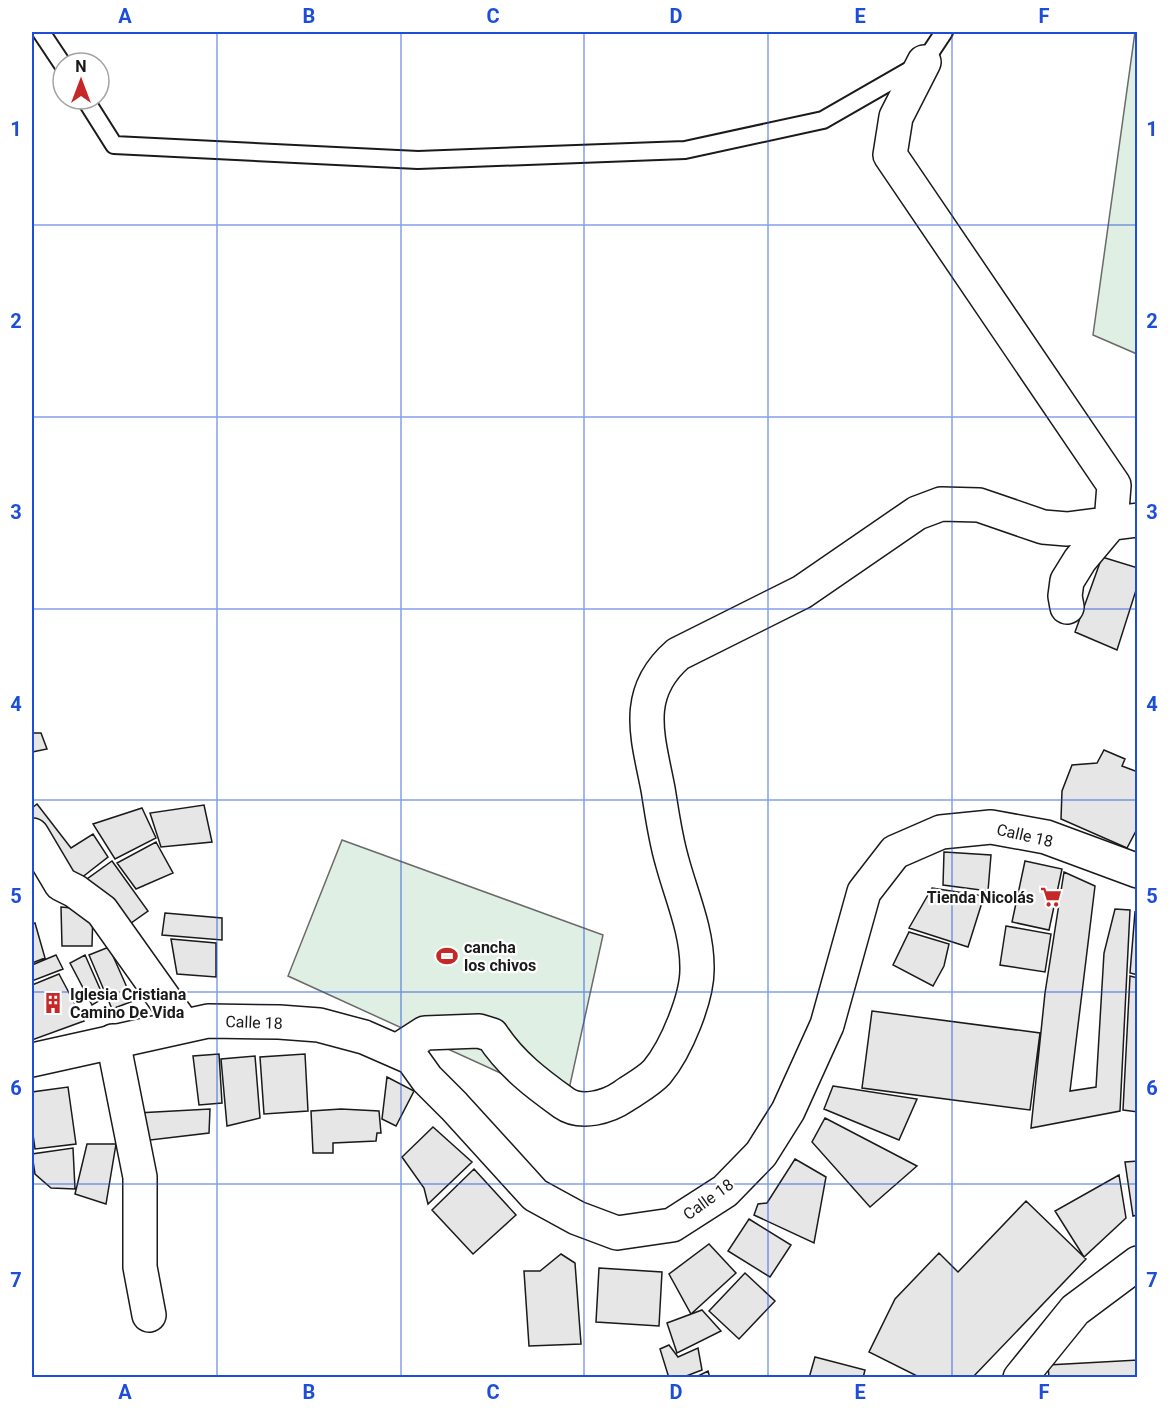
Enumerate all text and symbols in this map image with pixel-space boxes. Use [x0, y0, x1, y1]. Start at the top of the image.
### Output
text: A [118, 4, 132, 28]
text: B [303, 4, 315, 28]
text: C [486, 4, 500, 28]
text: D [670, 4, 683, 28]
text: E [854, 4, 866, 28]
text: F [1039, 4, 1050, 28]
north arrow [51, 51, 111, 111]
text: N [75, 57, 87, 76]
text: 1 [10, 117, 22, 141]
text: 1 [1146, 117, 1158, 141]
text: 2 [10, 309, 22, 333]
text: 2 [1146, 309, 1158, 333]
text: 3 [10, 500, 22, 524]
text: 3 [1146, 500, 1158, 524]
text: 4 [10, 692, 22, 716]
text: 4 [1146, 692, 1158, 716]
street label: Calle 18 [995, 820, 1055, 851]
text: 5 [10, 884, 22, 908]
text: 5 [1146, 884, 1158, 908]
supermarket icon: Tienda Nicolás [1039, 885, 1063, 909]
place label: Tienda Nicolás [927, 888, 1034, 907]
place label: cancha los chivos [464, 938, 536, 975]
sports icon: cancha los chivos [435, 944, 459, 968]
place label: Iglesia Cristiana Camino De Vida [70, 985, 187, 1022]
building icon: Iglesia Cristiana Camino De Vida [41, 991, 65, 1015]
street label: Calle 18 [225, 1012, 283, 1033]
text: 6 [10, 1076, 22, 1100]
text: 6 [1146, 1076, 1158, 1100]
street label: Calle 18 [680, 1175, 737, 1224]
text: 7 [10, 1268, 22, 1292]
text: 7 [1146, 1268, 1158, 1292]
text: A [118, 1380, 132, 1404]
text: B [303, 1380, 315, 1404]
text: C [486, 1380, 500, 1404]
text: D [670, 1380, 683, 1404]
text: E [854, 1380, 866, 1404]
text: F [1039, 1380, 1050, 1404]

